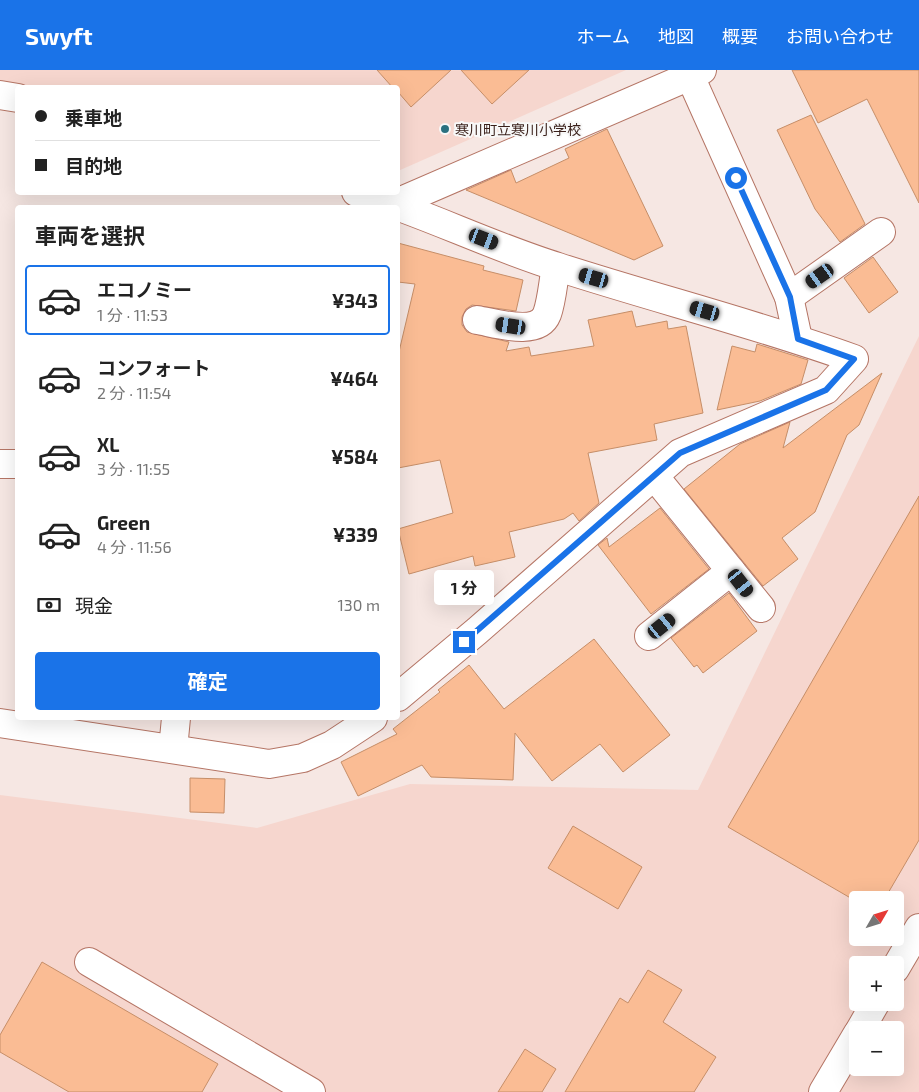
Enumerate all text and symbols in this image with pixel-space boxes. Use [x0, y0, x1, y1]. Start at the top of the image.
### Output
text: Swyft [25, 21, 93, 50]
text: ホーム [577, 25, 630, 47]
text: 地図 [658, 25, 694, 47]
text: 概要 [722, 25, 758, 47]
text: お問い合わせ [786, 25, 894, 47]
text: 乗車地 [65, 106, 122, 129]
place label: 寒川町立寒川小学校 [455, 121, 581, 138]
marker: 寒川町立寒川小学校 [439, 123, 451, 135]
text: 目的地 [65, 154, 122, 177]
route start [725, 167, 747, 189]
text: 車両を選択 [35, 222, 145, 248]
car [467, 227, 500, 251]
car [803, 261, 836, 291]
car [577, 267, 610, 289]
icon: car [37, 278, 82, 323]
text: エコノミー [97, 278, 192, 301]
text: ¥343 [332, 289, 378, 312]
car [688, 300, 721, 322]
text: 1 分 · 11:53 [97, 305, 168, 324]
car [495, 316, 526, 336]
icon: car [37, 356, 82, 401]
text: コンフォート [97, 356, 210, 379]
text: ¥464 [330, 367, 378, 390]
text: 2 分 · 11:54 [97, 383, 171, 402]
text: XL [97, 433, 119, 456]
icon: car [37, 434, 82, 479]
text: ¥584 [331, 445, 378, 468]
text: 3 分 · 11:55 [97, 459, 170, 478]
text: Green [97, 511, 150, 534]
icon: car [37, 512, 82, 557]
text: ¥339 [333, 523, 378, 546]
text: 4 分 · 11:56 [97, 537, 172, 556]
car [725, 567, 756, 599]
callout: 1 分 [434, 570, 494, 604]
text: 1 分 [451, 578, 477, 597]
icon: cash [35, 591, 63, 619]
text: 現金 [75, 594, 113, 617]
text: 130 m [338, 595, 380, 614]
car [645, 611, 678, 641]
route end [453, 631, 475, 653]
button: 確定 [35, 652, 380, 710]
north arrow [849, 891, 904, 946]
map controls [849, 891, 904, 1076]
button: + [849, 956, 904, 1011]
button: − [849, 1021, 904, 1076]

